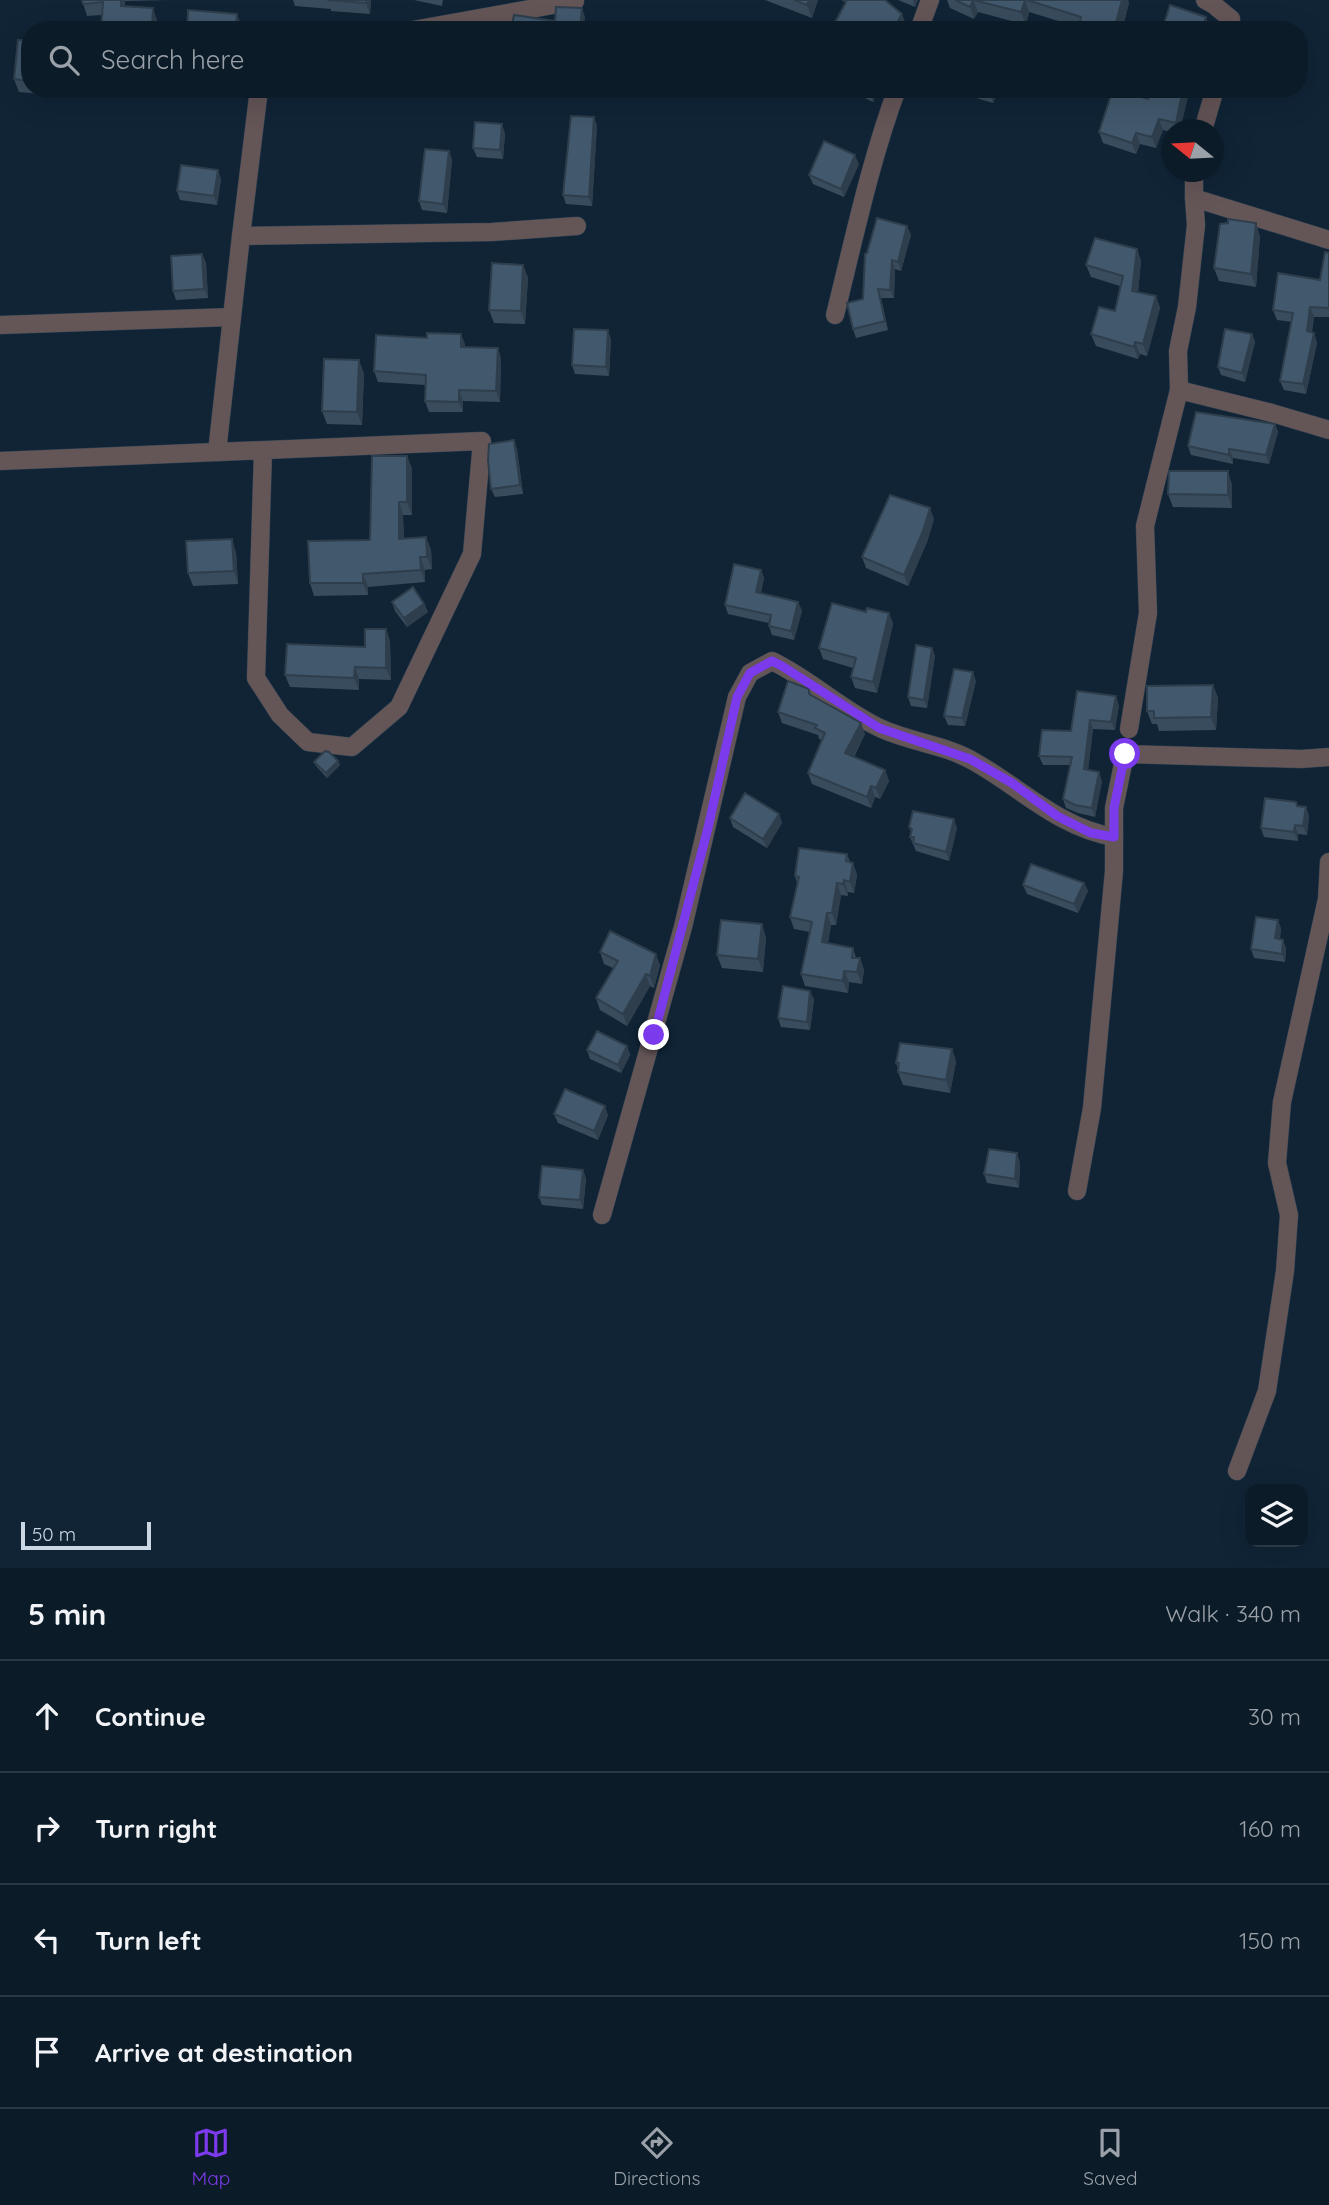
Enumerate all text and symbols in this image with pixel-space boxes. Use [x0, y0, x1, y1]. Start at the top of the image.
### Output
search box [21, 21, 1308, 98]
icon: search [45, 41, 83, 79]
text: Search here [101, 43, 245, 76]
north arrow [1161, 119, 1224, 182]
route start [1109, 738, 1140, 769]
route end [638, 1019, 669, 1050]
map controls [1245, 1484, 1308, 1547]
button: layers [1245, 1484, 1308, 1547]
scale bar [21, 1519, 150, 1551]
text: 50 m [32, 1522, 76, 1546]
text: 5 min [28, 1595, 106, 1633]
text: Walk · 340 m [1165, 1599, 1301, 1628]
icon: ahead [28, 1697, 66, 1735]
text: Continue [95, 1700, 206, 1733]
text: 30 m [1248, 1702, 1301, 1731]
icon: right [28, 1809, 66, 1847]
text: Turn right [95, 1812, 217, 1845]
text: 160 m [1239, 1814, 1301, 1843]
icon: left [28, 1921, 66, 1959]
text: Turn left [95, 1924, 202, 1957]
text: 150 m [1239, 1926, 1301, 1955]
icon: arrive [28, 2033, 66, 2071]
text: Arrive at destination [95, 2036, 353, 2069]
tab: Map [192, 2124, 230, 2190]
tab: Directions [613, 2124, 700, 2190]
tab: Saved [1083, 2124, 1138, 2190]

